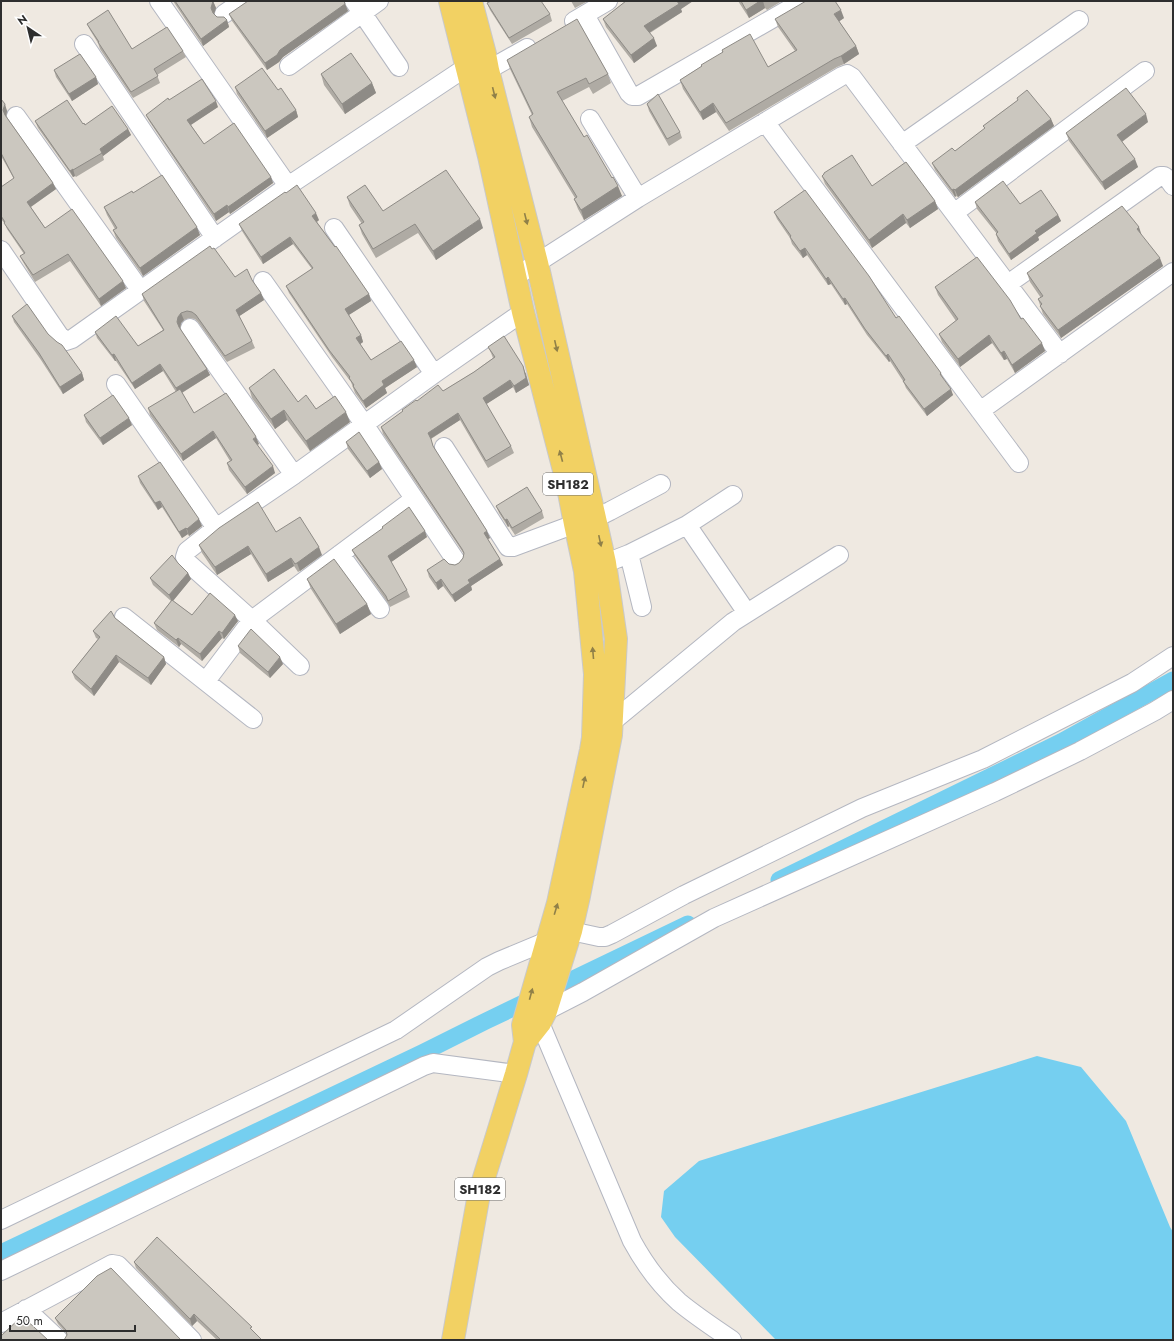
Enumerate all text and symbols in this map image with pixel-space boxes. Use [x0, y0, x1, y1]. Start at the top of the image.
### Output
north arrow [8, 8, 48, 48]
text: N [14, 11, 30, 29]
one-way arrow [491, 87, 497, 99]
one-way arrow [523, 213, 529, 225]
one-way arrow [553, 339, 559, 352]
one-way arrow [557, 450, 563, 462]
road number: SH182 [543, 473, 593, 495]
one-way arrow [597, 535, 603, 547]
one-way arrow [590, 647, 597, 659]
one-way arrow [581, 776, 587, 788]
one-way arrow [553, 903, 559, 915]
one-way arrow [529, 988, 535, 1000]
road number: SH182 [455, 1178, 505, 1200]
scale bar [10, 1307, 135, 1333]
text: 50 m [16, 1312, 43, 1330]

